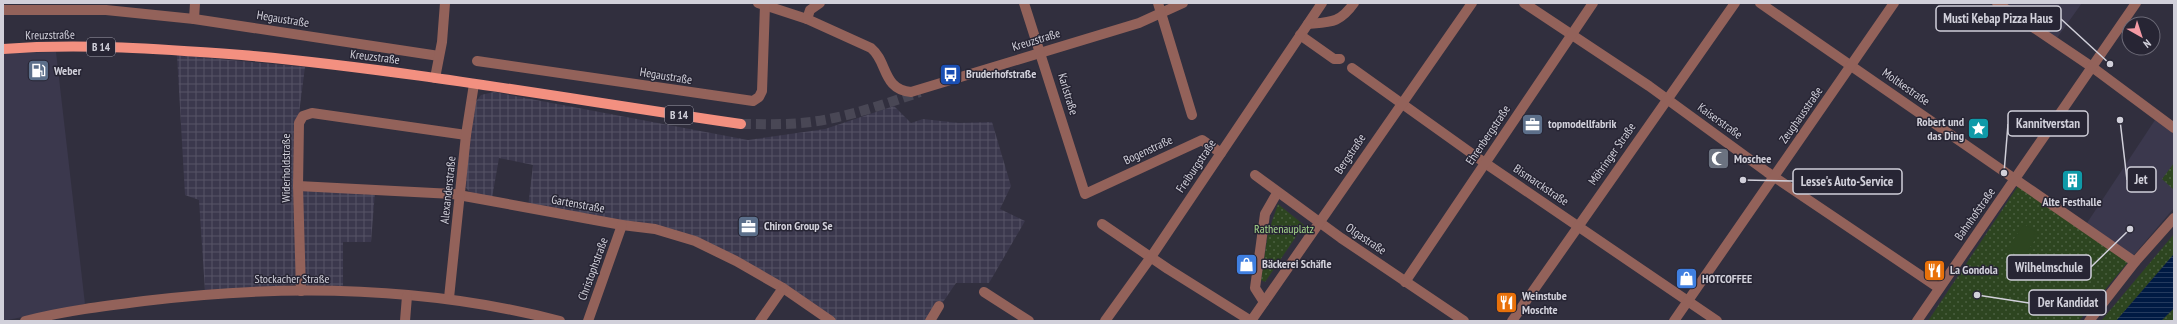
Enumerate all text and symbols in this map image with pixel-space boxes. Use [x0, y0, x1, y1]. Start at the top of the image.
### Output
callout: Musti Kebap Pizza Haus [1936, 6, 2061, 31]
street label: Hegaustraße [256, 7, 310, 30]
text: Musti Kebap Pizza Haus [1943, 10, 2053, 27]
north arrow [2121, 16, 2161, 56]
street label: Kreuzstraße [1010, 25, 1062, 54]
street label: Kreuzstraße [25, 27, 75, 42]
text: N [2141, 36, 2154, 51]
road number: B 14 [87, 38, 115, 56]
street label: Kreuzstraße [349, 46, 401, 67]
fuel station icon: Weber [25, 58, 51, 84]
bus stop icon: Bruderhofstraße [937, 61, 963, 87]
place label: Weber [53, 63, 82, 78]
street label: Hegaustraße [639, 64, 693, 87]
street label: Moltkestraße [1880, 65, 1933, 108]
place label: Bruderhofstraße [966, 66, 1036, 81]
street label: Karlstraße [1055, 71, 1082, 117]
street label: Zeughausstraße [1776, 83, 1826, 146]
street label: Kaiserstraße [1695, 99, 1746, 142]
street label: Ehrenbergstraße [1462, 102, 1513, 167]
road number: B 14 [665, 106, 693, 124]
office icon: topmodellfabrik [1520, 111, 1546, 137]
callout: Kannitverstan [2008, 111, 2088, 136]
place label: Robert und das Ding [1917, 114, 1964, 143]
text: Kannitverstan [2016, 115, 2080, 132]
place label: topmodellfabrik [1548, 116, 1616, 131]
place icon: Robert und das Ding [1966, 116, 1992, 142]
street label: Möhringer Straße [1585, 120, 1639, 188]
street label: Bergstraße [1331, 131, 1369, 177]
street label: Bogenstraße [1121, 132, 1175, 167]
street label: Widerholdstraße [278, 134, 293, 202]
street label: Freiburgstraße [1172, 136, 1219, 195]
mosque icon: Moschee [1706, 146, 1732, 172]
place label: Moschee [1734, 151, 1771, 166]
street label: Alexanderstraße [436, 155, 459, 225]
street label: Bismarckstraße [1511, 161, 1572, 209]
callout: Jet [2127, 167, 2156, 192]
building icon: Alte Festhalle [2059, 168, 2085, 194]
callout: Lesse's Auto-Service [1793, 169, 1902, 194]
text: Jet [2133, 171, 2148, 188]
text: Lesse's Auto-Service [1801, 173, 1894, 190]
street label: Bahnhofstraße [1951, 185, 1998, 243]
street label: Gartenstraße [550, 191, 606, 216]
place label: Alte Festhalle [2041, 194, 2102, 209]
office icon: Chiron Group Se [735, 213, 761, 239]
place label: Chiron Group Se [764, 218, 833, 233]
street label: Olgastraße [1343, 220, 1389, 258]
park label: Rathenauplatz [1254, 221, 1314, 236]
street label: Christophstraße [574, 235, 611, 302]
shop icon: Bäckerei Schäfle [1234, 251, 1260, 277]
callout: Wilhelmschule [2007, 255, 2091, 280]
place label: Bäckerei Schäfle [1262, 256, 1332, 271]
restaurant icon: La Gondola [1922, 257, 1948, 283]
text: Wilhelmschule [2014, 259, 2083, 276]
place label: La Gondola [1950, 262, 1998, 277]
shop icon: HOTCOFFEE [1674, 266, 1700, 292]
street label: Stockacher Straße [255, 271, 330, 286]
place label: HOTCOFFEE [1702, 271, 1752, 286]
place label: Weinstube Moschte [1521, 288, 1567, 317]
restaurant icon: Weinstube Moschte [1494, 290, 1520, 316]
callout: Der Kandidat [2029, 290, 2106, 315]
text: Der Kandidat [2038, 294, 2098, 311]

